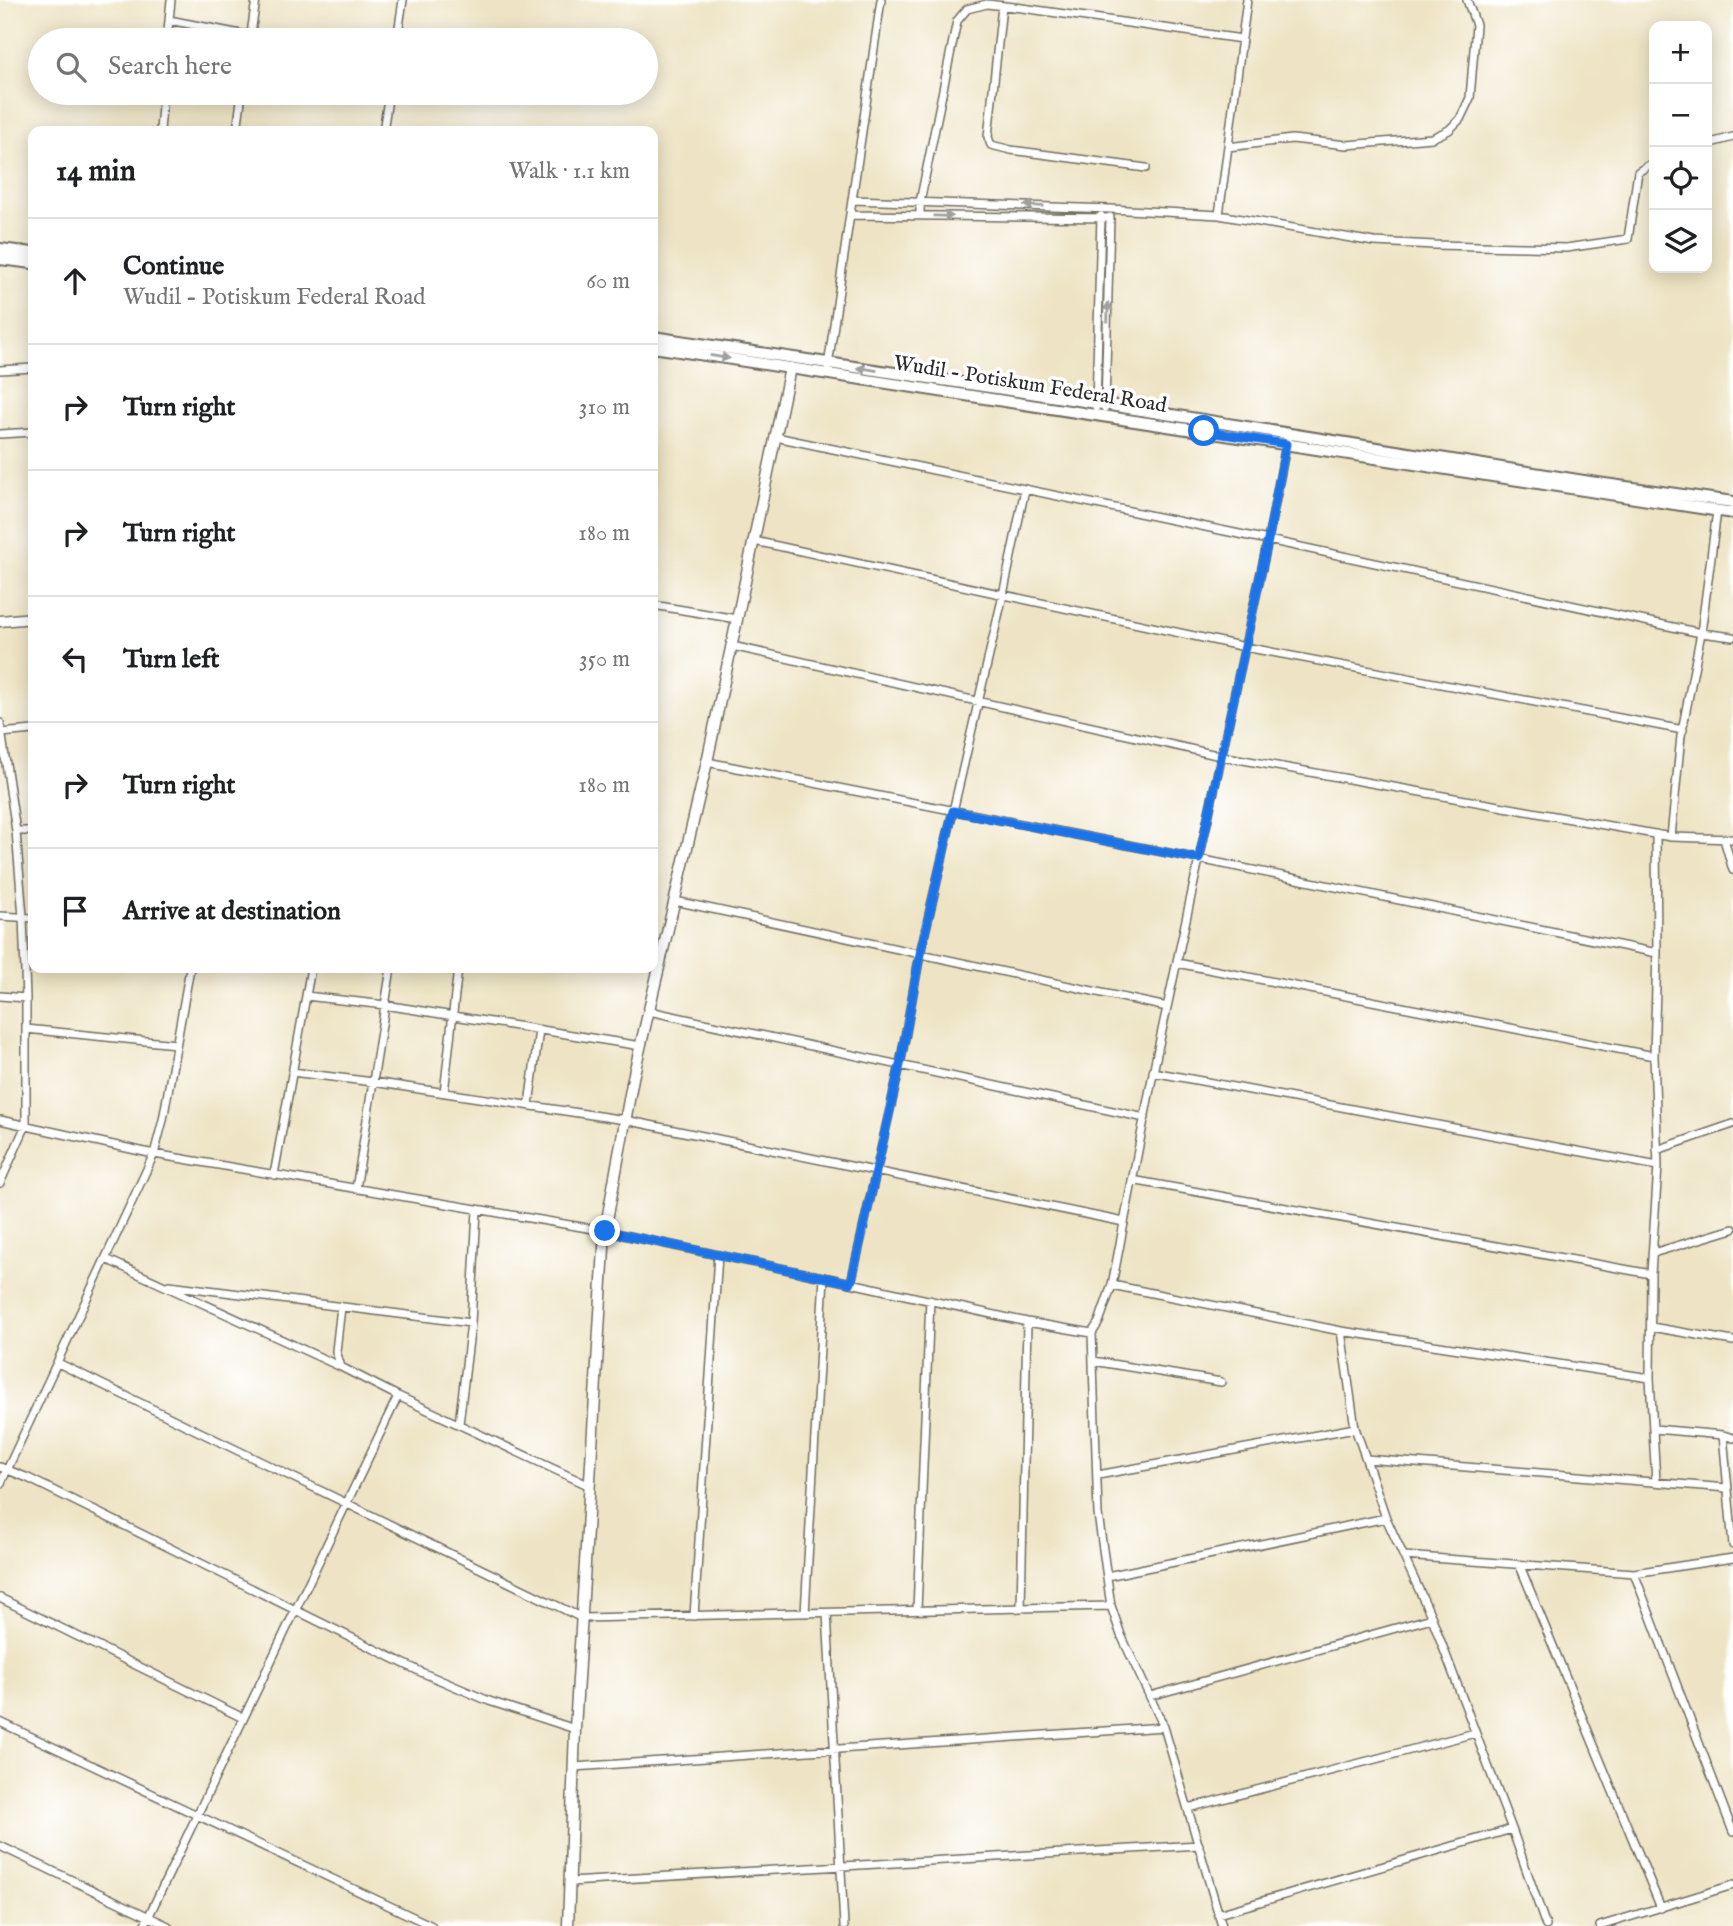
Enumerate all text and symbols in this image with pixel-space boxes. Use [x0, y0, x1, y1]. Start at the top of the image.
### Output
map controls [1649, 21, 1712, 273]
button: + [1649, 21, 1712, 84]
search box [28, 28, 658, 105]
icon: search [52, 48, 90, 86]
text: Search here [108, 50, 232, 83]
button: − [1649, 84, 1712, 147]
button: locate [1649, 147, 1712, 210]
text: 14 min [56, 153, 136, 191]
text: Walk · 1.1 km [509, 157, 630, 186]
one-way arrow [1022, 201, 1044, 212]
one-way arrow [933, 210, 955, 222]
button: layers [1649, 210, 1712, 273]
text: Continue [123, 250, 224, 283]
icon: ahead [56, 262, 94, 300]
text: 60 m [586, 267, 630, 296]
text: Wudil - Potiskum Federal Road [123, 283, 426, 312]
one-way arrow [1102, 301, 1113, 323]
street label: Wudil - Potiskum Federal Road [891, 350, 1169, 420]
one-way arrow [709, 352, 731, 363]
one-way arrow [855, 363, 877, 374]
icon: right [56, 388, 94, 426]
text: Turn right [123, 391, 236, 424]
text: 310 m [579, 393, 630, 422]
route start [1188, 415, 1219, 446]
icon: right [56, 514, 94, 552]
text: Turn right [123, 517, 236, 550]
text: 180 m [578, 519, 630, 548]
icon: left [56, 640, 94, 678]
text: Turn left [123, 643, 220, 676]
text: 350 m [579, 645, 630, 674]
icon: right [56, 766, 94, 804]
text: Turn right [123, 769, 236, 802]
text: 180 m [578, 771, 630, 800]
icon: arrive [56, 892, 94, 930]
text: Arrive at destination [123, 895, 341, 928]
route end [589, 1215, 620, 1246]

